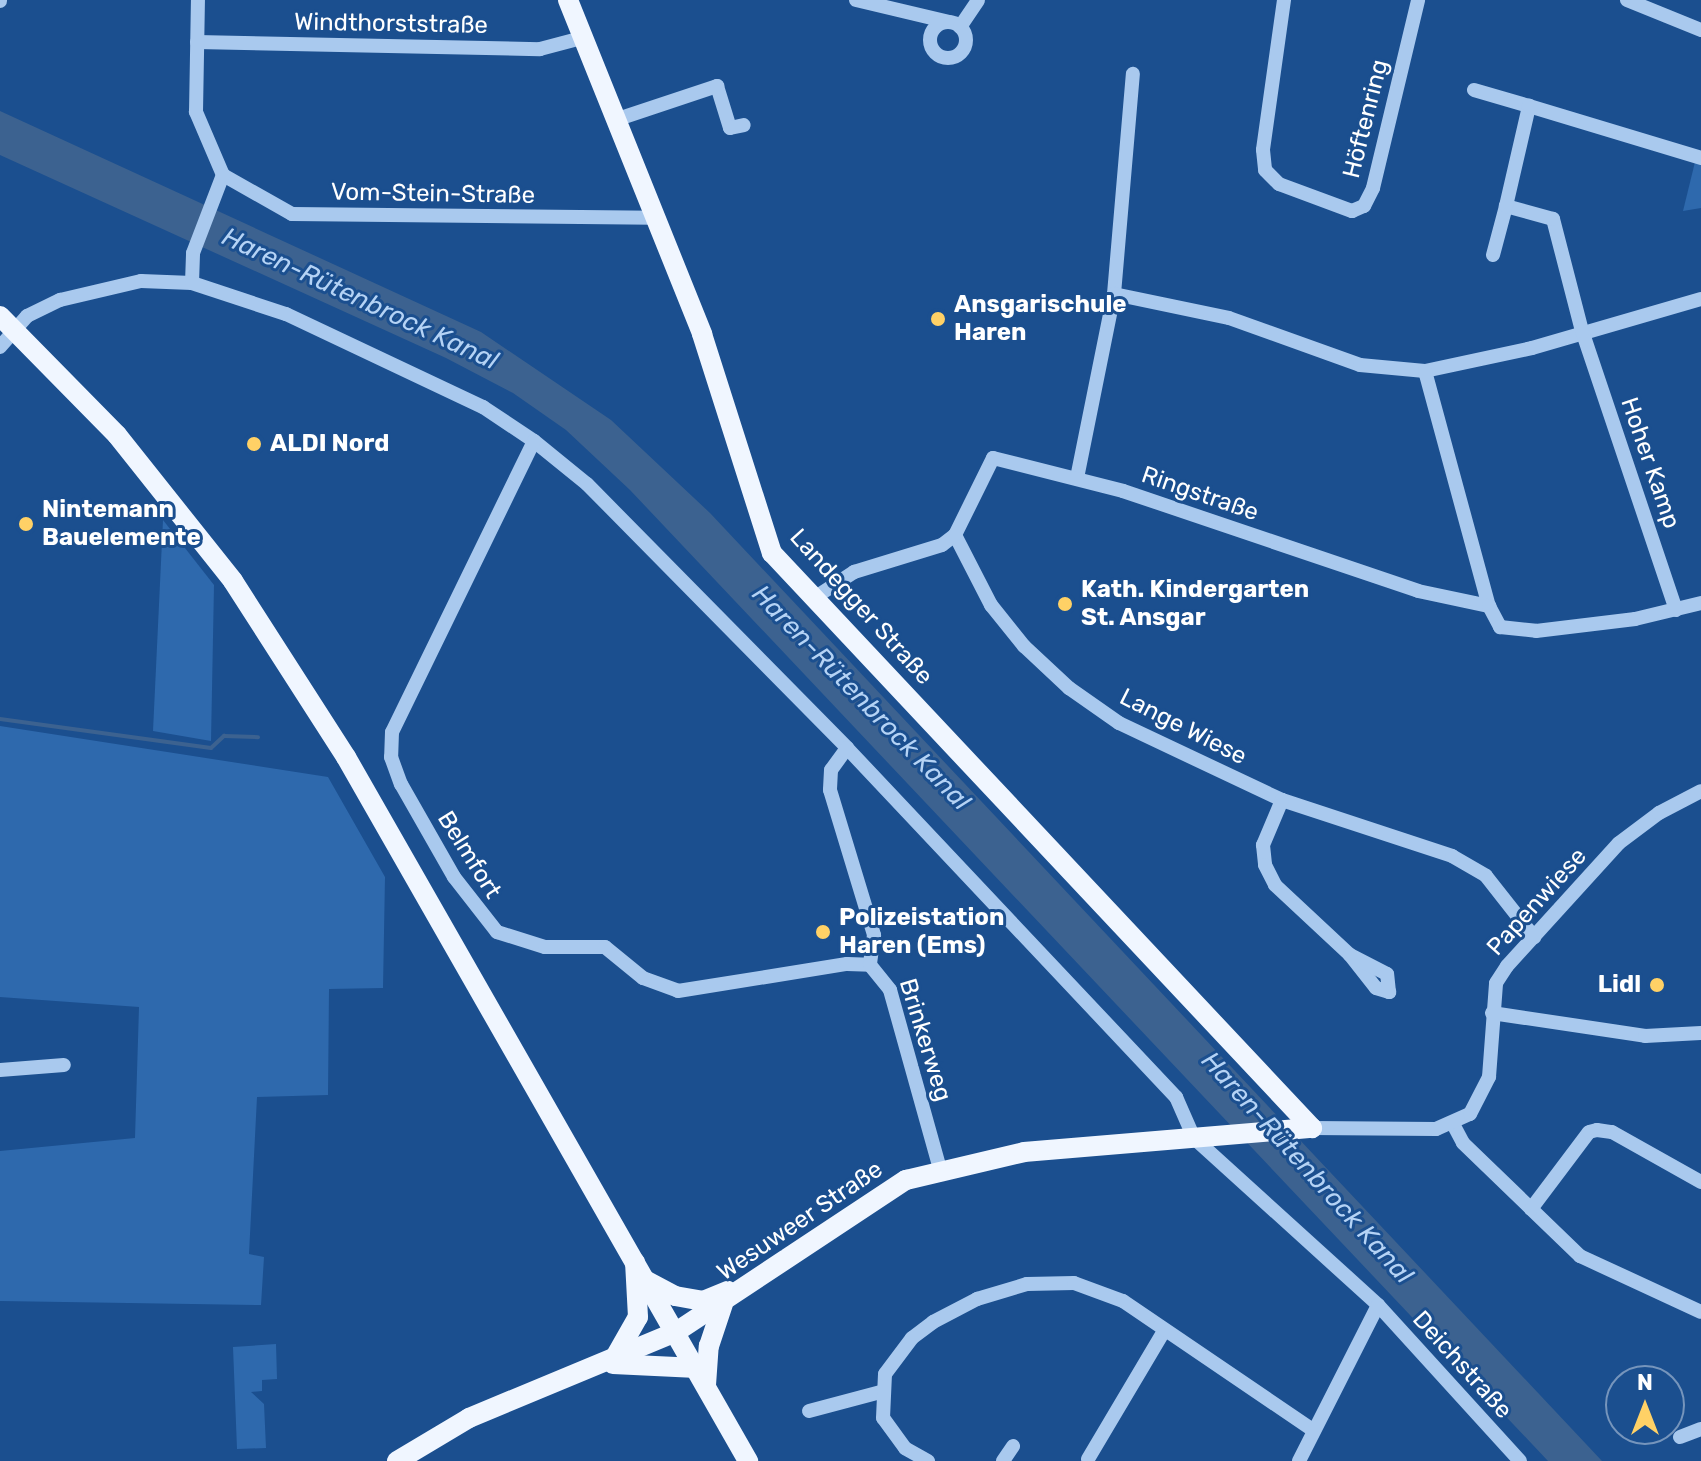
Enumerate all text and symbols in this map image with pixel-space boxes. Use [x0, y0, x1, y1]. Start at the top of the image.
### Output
street label: Windthorststraße [294, 8, 488, 40]
street label: Höftenring [1337, 57, 1395, 181]
street label: Vom-Stein-Straße [331, 178, 535, 210]
water label: Haren-Rütenbrock Kanal [217, 221, 503, 377]
place label: Ansgarischule Haren [954, 291, 1127, 347]
marker: Ansgarischule Haren [929, 310, 947, 328]
street label: Hoher Kamp [1614, 393, 1686, 533]
place label: ALDI Nord [270, 430, 389, 458]
marker: ALDI Nord [245, 435, 263, 453]
street label: Ringstraße [1138, 461, 1262, 527]
place label: Nintemann Bauelemente [42, 496, 201, 552]
marker: Nintemann Bauelemente [17, 515, 35, 533]
street label: Landegger Straße [783, 523, 939, 691]
place label: Kath. Kindergarten St. Ansgar [1081, 576, 1309, 632]
water label: Haren-Rütenbrock Kanal [745, 579, 977, 817]
marker: Kath. Kindergarten St. Ansgar [1056, 595, 1074, 613]
street label: Lange Wiese [1114, 683, 1252, 771]
street label: Belmfort [431, 806, 507, 904]
street label: Papenwiese [1481, 842, 1593, 962]
place label: Polizeistation Haren (Ems) [839, 904, 1004, 960]
marker: Polizeistation Haren (Ems) [814, 923, 832, 941]
place label: Lidl [1598, 971, 1641, 999]
street label: Brinkerweg [893, 975, 957, 1105]
marker: Lidl [1648, 976, 1666, 994]
water label: Haren-Rütenbrock Kanal [1195, 1046, 1419, 1290]
street label: Wesuweer Straße [712, 1155, 888, 1287]
street label: Deichstraße [1406, 1305, 1518, 1425]
north arrow [1605, 1365, 1685, 1445]
text: N [1637, 1369, 1653, 1396]

